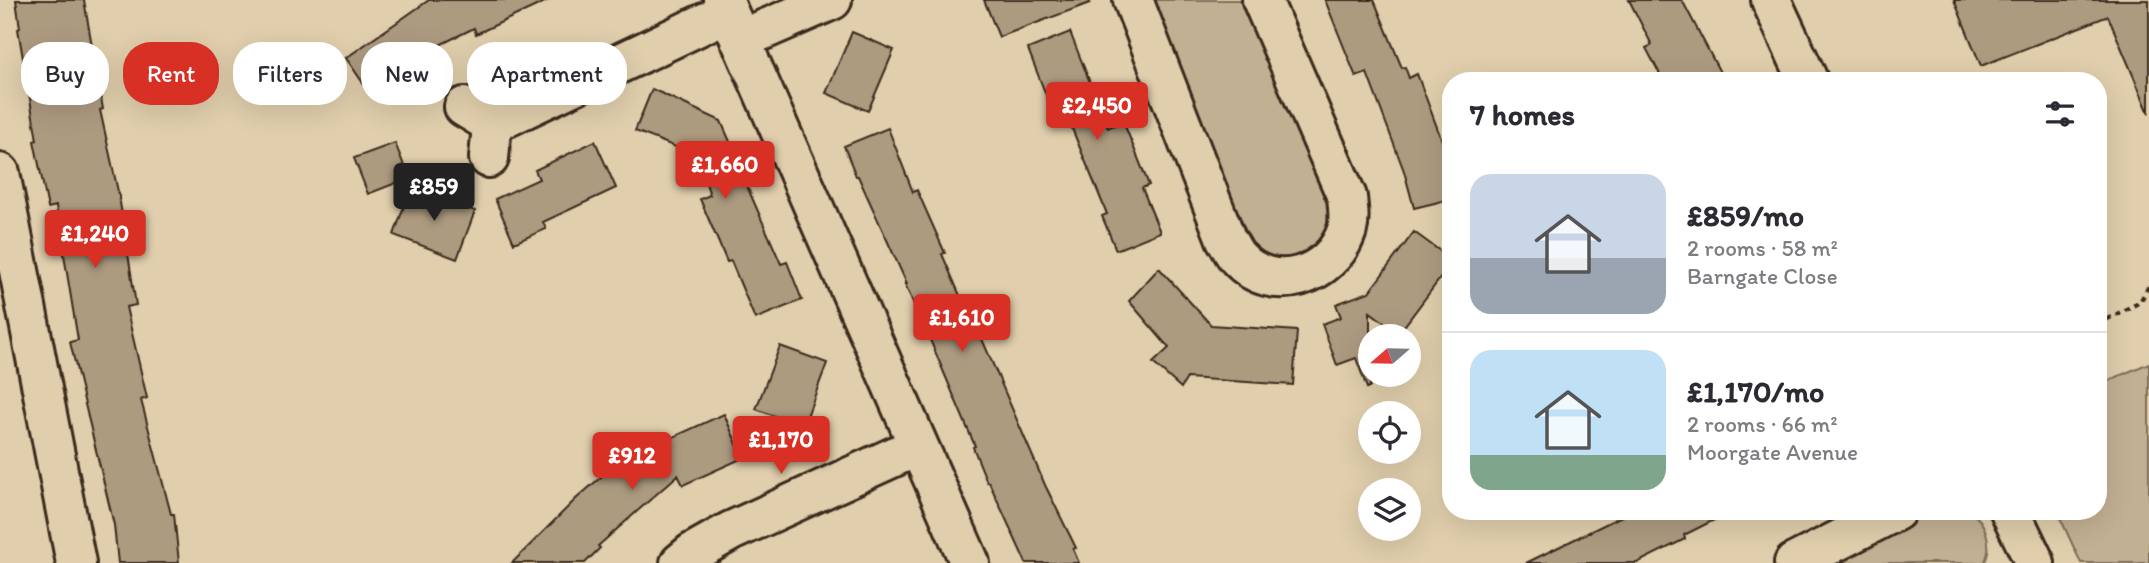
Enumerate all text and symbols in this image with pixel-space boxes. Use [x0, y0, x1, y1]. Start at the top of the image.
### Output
chip: Buy [21, 42, 109, 105]
chip: Rent [123, 42, 219, 105]
chip: Filters [233, 42, 347, 105]
chip: New [361, 42, 453, 105]
chip: Apartment [467, 42, 627, 105]
pin: £2,450 [1040, 82, 1154, 142]
text: £2,450 [1062, 91, 1132, 119]
icon: filters [2041, 95, 2079, 133]
text: 7 homes [1470, 96, 1575, 133]
pin: £1,660 [668, 142, 782, 201]
text: £1,660 [692, 150, 758, 178]
pin: £859 [393, 164, 475, 223]
text: £859 [409, 172, 459, 200]
text: £859/mo [1687, 197, 1804, 234]
icon: home [1526, 202, 1610, 286]
pin: £1,240 [38, 210, 152, 270]
text: £1,240 [61, 219, 129, 247]
text: 2 rooms · 58 m² [1687, 234, 1838, 262]
text: Barngate Close [1687, 262, 1838, 290]
pin: £1,610 [905, 294, 1019, 354]
text: £1,610 [929, 303, 995, 331]
north arrow [1358, 324, 1421, 387]
map controls [1358, 324, 1421, 541]
text: £1,170/mo [1687, 373, 1824, 410]
icon: home [1526, 378, 1610, 462]
button: locate [1358, 401, 1421, 464]
text: 2 rooms · 66 m² [1687, 410, 1838, 438]
pin: £1,170 [724, 416, 838, 476]
text: £1,170 [749, 425, 813, 453]
pin: £912 [591, 433, 673, 492]
text: Moorgate Avenue [1687, 438, 1858, 466]
text: £912 [608, 441, 656, 469]
button: layers [1358, 478, 1421, 541]

